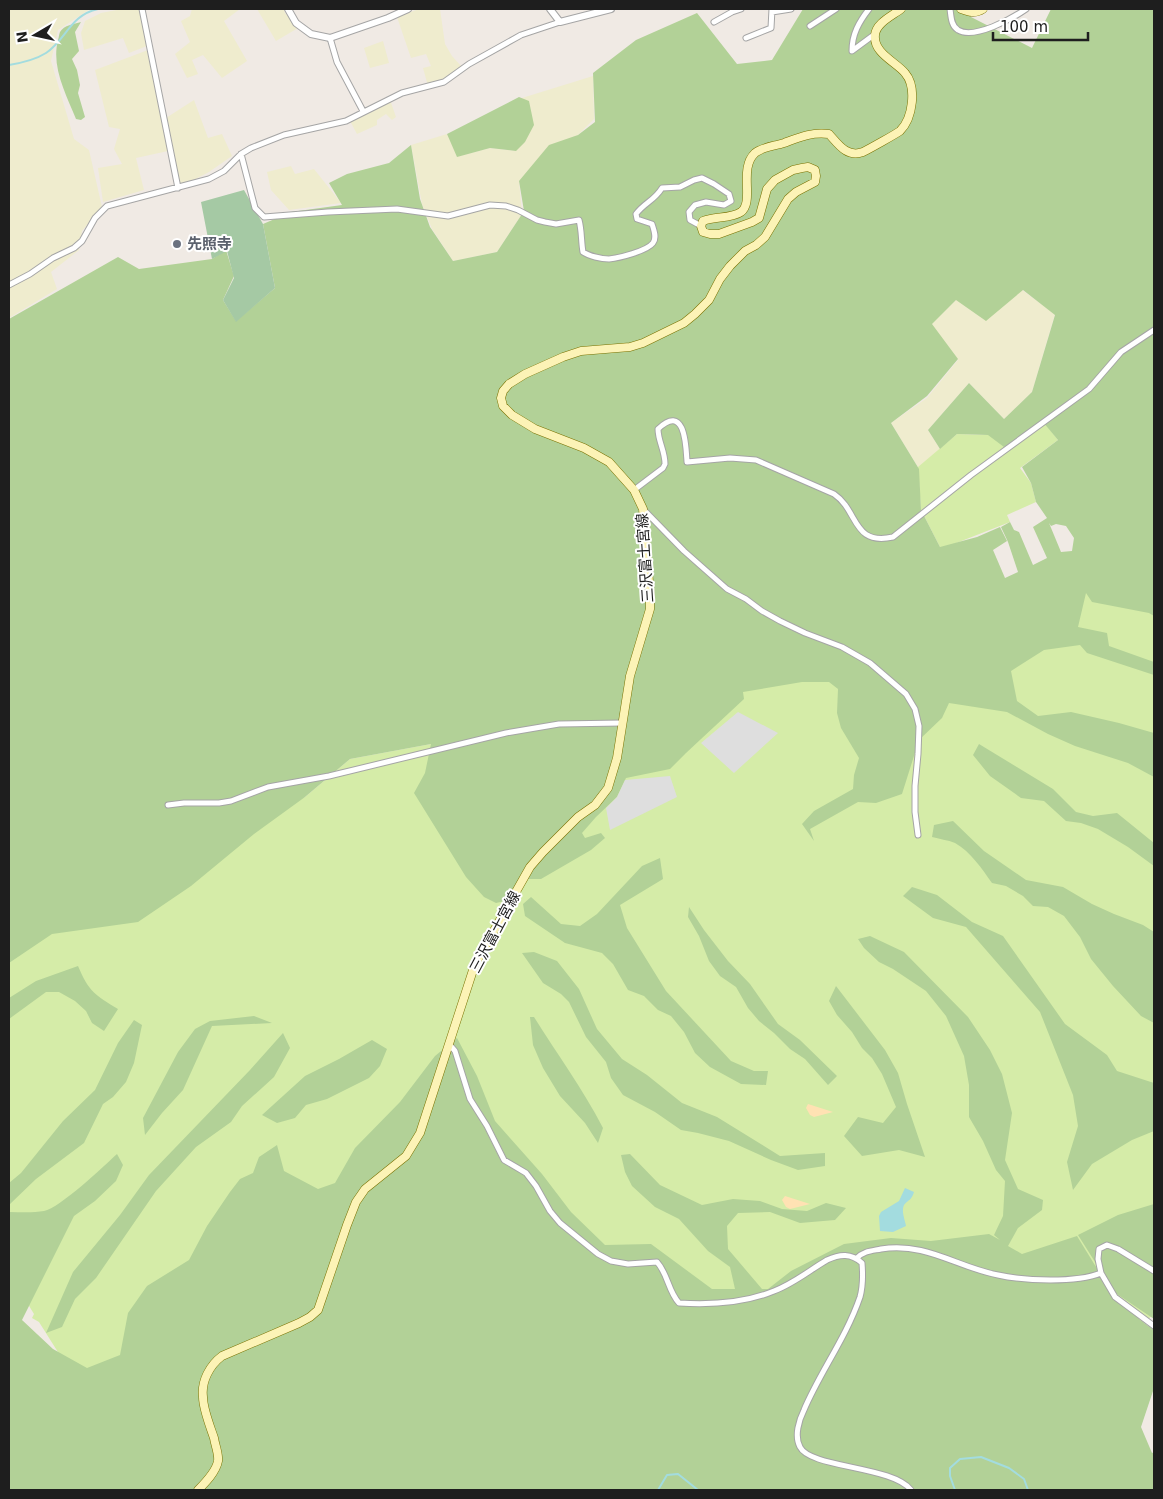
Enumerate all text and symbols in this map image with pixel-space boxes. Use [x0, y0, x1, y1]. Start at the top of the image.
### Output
north arrow [10, 10, 60, 60]
scale bar [993, 10, 1088, 42]
text: 100 m [1000, 18, 1048, 36]
text: N [13, 30, 31, 44]
place label: 先照寺 [187, 235, 232, 253]
marker: 先照寺 [171, 238, 183, 250]
street label: 三沢富士宮線 [633, 512, 657, 604]
street label: 三沢富士宮線 [466, 888, 524, 976]

